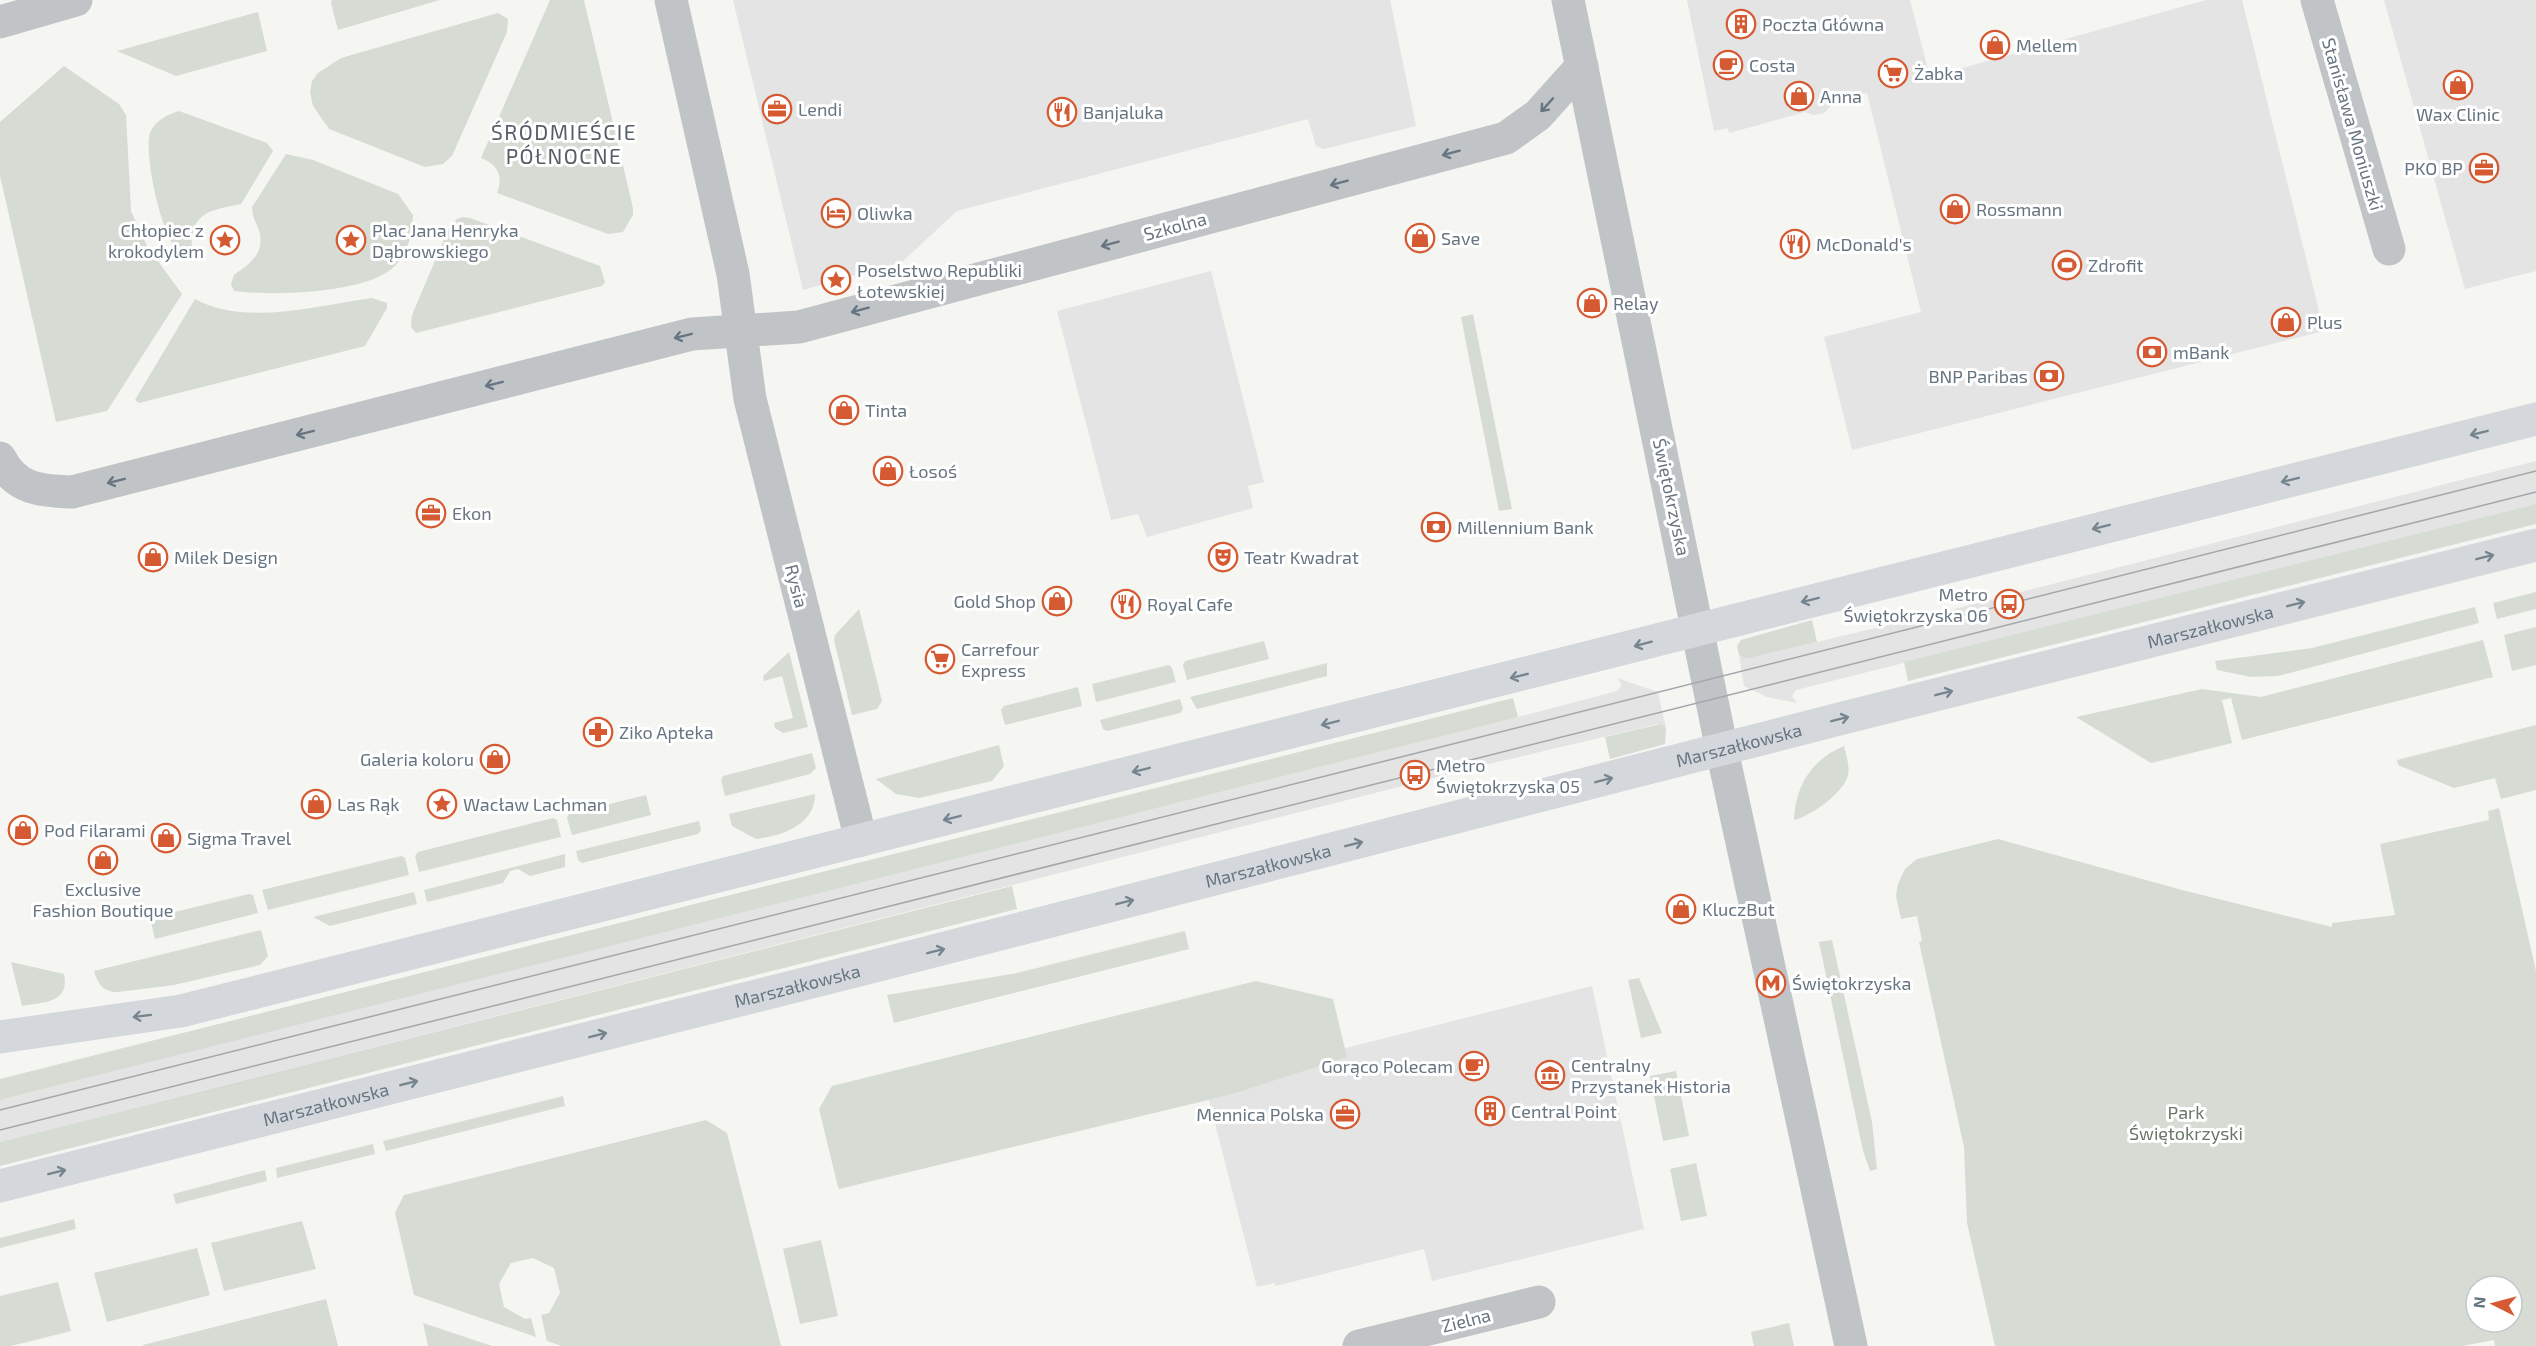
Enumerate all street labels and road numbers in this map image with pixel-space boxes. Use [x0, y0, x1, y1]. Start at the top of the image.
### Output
street label: Stanisława Moniuszki [2318, 35, 2388, 213]
street label: Szkolna [1141, 207, 1209, 245]
street label: Świętokrzyska [1649, 436, 1695, 558]
street label: Rysia [781, 562, 813, 610]
street label: Marszałkowska [2145, 600, 2276, 653]
street label: Marszałkowska [1674, 718, 1804, 771]
street label: Marszałkowska [1203, 839, 1333, 892]
street label: Marszałkowska [732, 959, 863, 1012]
street label: Marszałkowska [261, 1078, 391, 1130]
street label: Zielna [1439, 1303, 1493, 1337]

